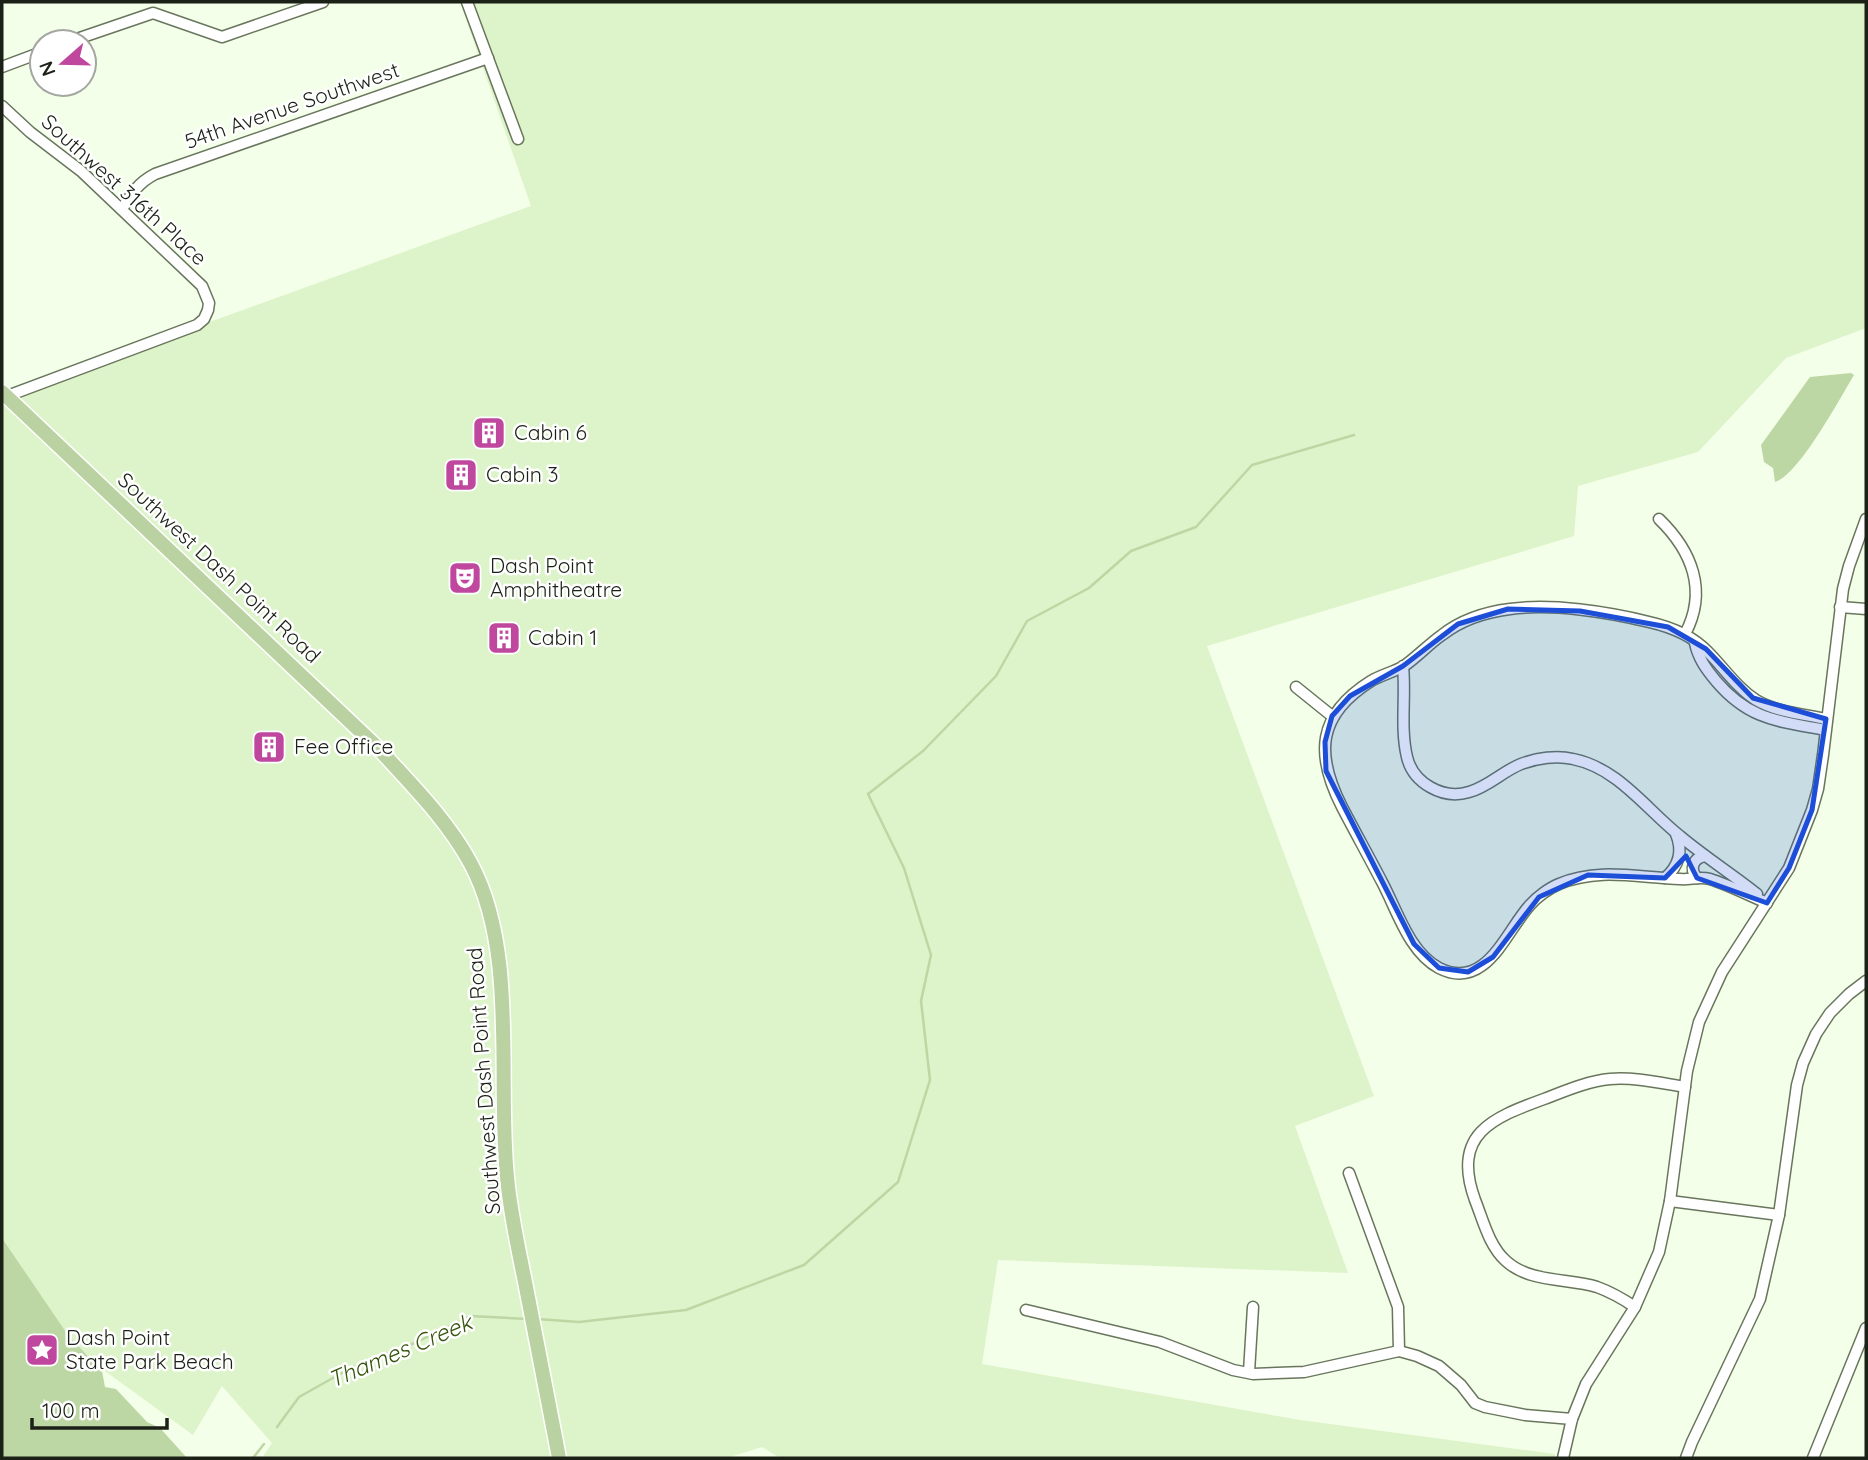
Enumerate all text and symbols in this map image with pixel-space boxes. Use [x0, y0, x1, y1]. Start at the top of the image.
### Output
north arrow [28, 28, 98, 98]
street label: 54th Avenue Southwest [181, 56, 402, 154]
text: N [33, 58, 61, 79]
street label: Southwest 316th Place [37, 108, 213, 270]
building icon: Cabin 6 [470, 414, 508, 452]
place label: Cabin 6 [514, 419, 587, 445]
building icon: Cabin 3 [442, 456, 480, 494]
place label: Cabin 3 [486, 461, 559, 487]
street label: Southwest Dash Point Road [113, 466, 326, 668]
place label: Dash Point Amphitheatre [490, 552, 622, 602]
theatre icon: Dash Point Amphitheatre [446, 559, 484, 597]
building icon: Cabin 1 [485, 619, 523, 657]
place label: Cabin 1 [528, 624, 597, 650]
building icon: Fee Office [250, 728, 288, 766]
place label: Fee Office [294, 733, 393, 759]
street label: Southwest Dash Point Road [461, 947, 505, 1216]
water label: Thames Creek [323, 1307, 478, 1394]
place label: Dash Point State Park Beach [66, 1324, 234, 1374]
place icon: Dash Point State Park Beach [23, 1331, 61, 1369]
scale bar [32, 1386, 166, 1430]
text: 100 m [42, 1397, 100, 1423]

